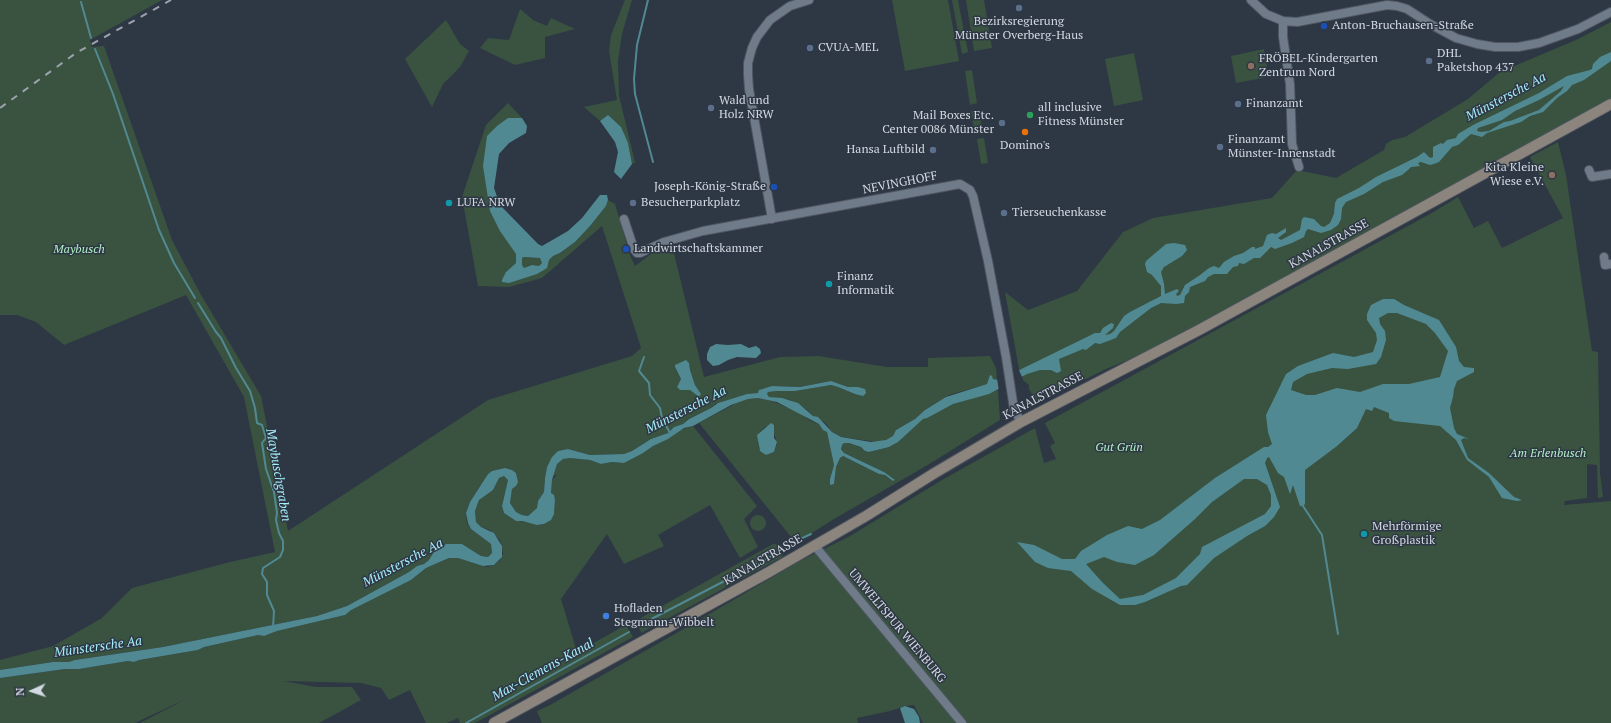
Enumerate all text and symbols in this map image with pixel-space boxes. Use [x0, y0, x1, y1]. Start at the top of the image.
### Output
marker: Bezirksregierung Münster Overberg-Haus [1014, 3, 1024, 13]
place label: Bezirksregierung Münster Overberg-Haus [955, 15, 1083, 43]
place label: Anton-Bruchausen-Straße [1332, 19, 1474, 33]
marker: Anton-Bruchausen-Straße [1319, 21, 1329, 31]
place label: CVUA-MEL [818, 41, 878, 55]
marker: CVUA-MEL [805, 43, 815, 53]
place label: DHL Paketshop 437 [1437, 47, 1515, 75]
place label: FRÖBEL-Kindergarten Zentrum Nord [1259, 52, 1378, 80]
marker: DHL Paketshop 437 [1424, 56, 1434, 66]
marker: FRÖBEL-Kindergarten Zentrum Nord [1246, 61, 1256, 71]
water label: Münstersche Aa [1463, 69, 1549, 125]
place label: Wald und Holz NRW [719, 94, 774, 122]
place label: Finanzamt [1246, 97, 1303, 111]
marker: Finanzamt [1233, 99, 1243, 109]
place label: all inclusive Fitness Münster [1038, 101, 1124, 129]
marker: Wald und Holz NRW [706, 103, 716, 113]
place label: Mail Boxes Etc. Center 0086 Münster [882, 109, 994, 137]
marker: all inclusive Fitness Münster [1025, 110, 1035, 120]
marker: Mail Boxes Etc. Center 0086 Münster [997, 118, 1007, 128]
marker: Domino's [1020, 127, 1030, 137]
place label: Finanzamt Münster-Innenstadt [1228, 133, 1336, 161]
place label: Domino's [1000, 139, 1050, 153]
marker: Finanzamt Münster-Innenstadt [1215, 142, 1225, 152]
place label: Hansa Luftbild [847, 143, 925, 157]
marker: Hansa Luftbild [928, 145, 938, 155]
place label: Kita Kleine Wiese e.V. [1485, 161, 1544, 189]
street label: NEVINGHOFF [861, 169, 939, 197]
marker: Kita Kleine Wiese e.V. [1547, 170, 1557, 180]
place label: Joseph-König-Straße [654, 180, 766, 194]
marker: Joseph-König-Straße [769, 182, 779, 192]
place label: LUFA NRW [457, 196, 515, 210]
place label: Besucherparkplatz [641, 196, 740, 210]
marker: LUFA NRW [444, 198, 454, 208]
marker: Besucherparkplatz [628, 198, 638, 208]
place label: Tierseuchenkasse [1012, 206, 1106, 220]
marker: Tierseuchenkasse [999, 208, 1009, 218]
street label: KANALSTRASSE [1287, 216, 1371, 272]
place label: Landwirtschaftskammer [634, 242, 763, 256]
park label: Maybusch [53, 243, 105, 257]
marker: Landwirtschaftskammer [621, 244, 631, 254]
place label: Finanz Informatik [837, 270, 894, 298]
marker: Finanz Informatik [824, 279, 834, 289]
street label: KANALSTRASSE [1000, 369, 1086, 423]
water label: Münstersche Aa [643, 383, 729, 437]
water label: Maybuschgraben [262, 427, 294, 523]
park label: Gut Grün [1095, 441, 1143, 455]
park label: Am Erlenbusch [1510, 447, 1586, 461]
place label: Mehrförmige Großplastik [1372, 520, 1442, 548]
marker: Mehrförmige Großplastik [1359, 529, 1369, 539]
street label: KANALSTRASSE [721, 532, 805, 588]
water label: Münstersche Aa [360, 535, 446, 591]
street label: UMWELTSPUR WIENBURG [845, 566, 949, 686]
place label: Hofladen Stegmann-Wibbelt [614, 602, 714, 630]
marker: Hofladen Stegmann-Wibbelt [601, 611, 611, 621]
water label: Münstersche Aa [53, 633, 143, 661]
water label: Max-Clemens-Kanal [489, 636, 597, 704]
north arrow [12, 671, 52, 711]
text: N [13, 687, 27, 696]

